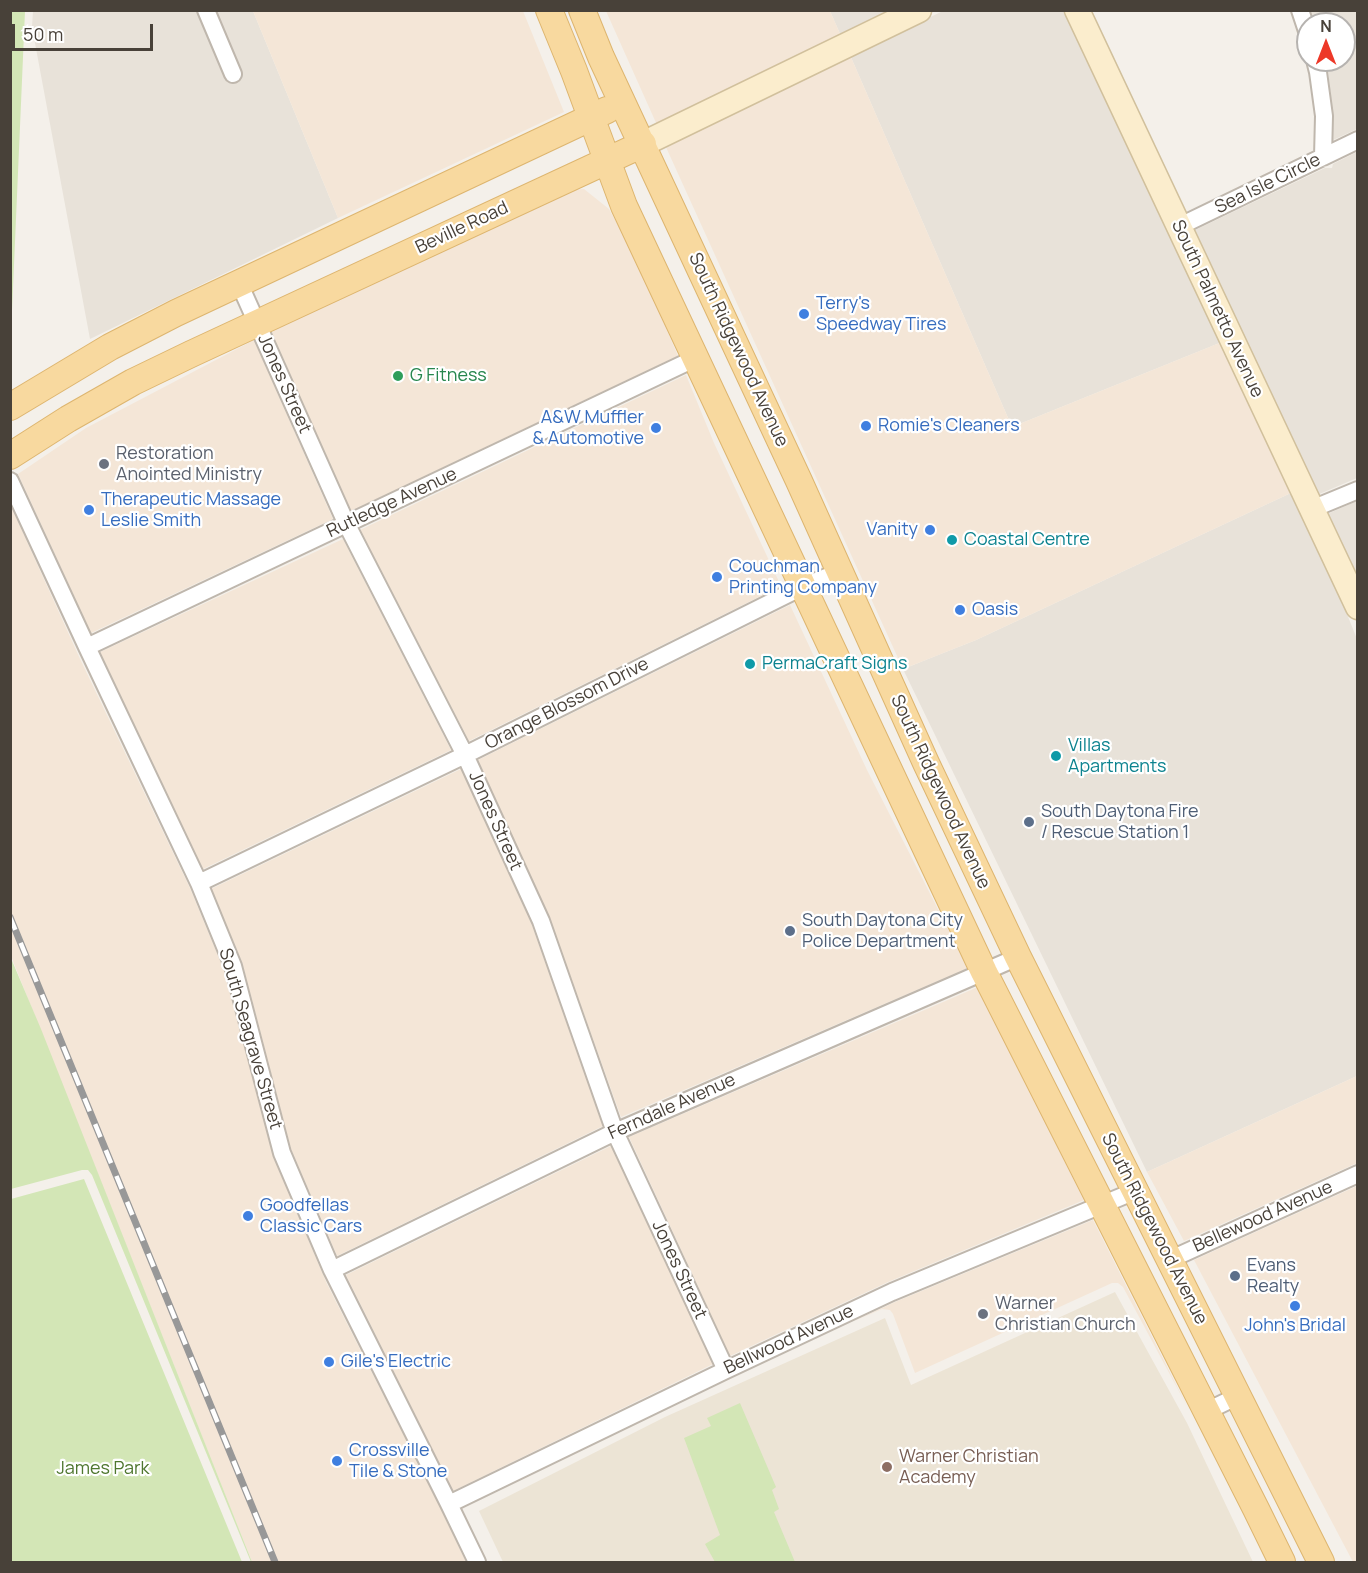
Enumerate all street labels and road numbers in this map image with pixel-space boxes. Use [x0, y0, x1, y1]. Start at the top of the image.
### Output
street label: Sea Isle Circle [1212, 149, 1324, 219]
street label: Beville Road [412, 197, 512, 259]
street label: South Palmetto Avenue [1166, 217, 1268, 401]
street label: South Ridgewood Avenue [683, 250, 793, 450]
street label: Jones Street [253, 331, 315, 437]
street label: Rutledge Avenue [324, 463, 460, 543]
street label: Orange Blossom Drive [482, 653, 652, 755]
street label: South Ridgewood Avenue [885, 692, 995, 892]
street label: Jones Street [464, 768, 526, 874]
street label: South Seagrave Street [214, 946, 286, 1132]
street label: Ferndale Avenue [605, 1069, 739, 1145]
street label: South Ridgewood Avenue [1096, 1130, 1212, 1328]
street label: Bellewood Avenue [1190, 1176, 1336, 1258]
street label: Jones Street [647, 1217, 711, 1323]
street label: Bellwood Avenue [721, 1301, 857, 1379]

